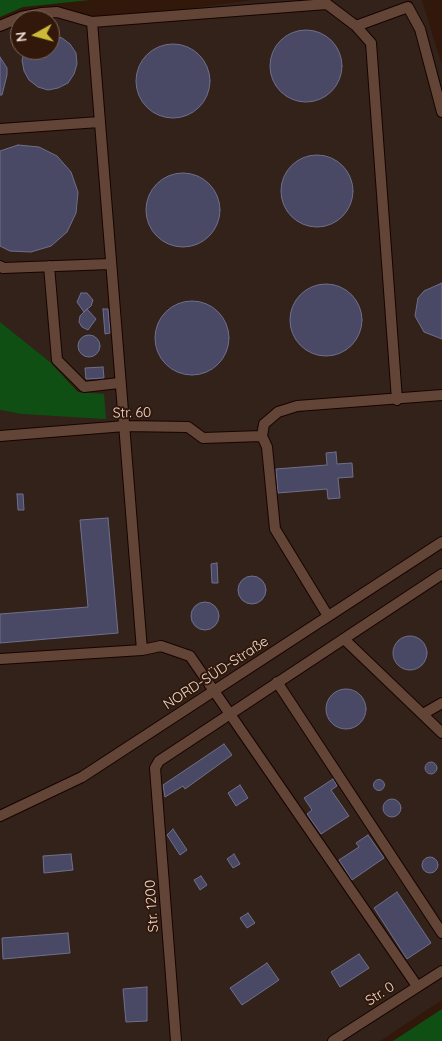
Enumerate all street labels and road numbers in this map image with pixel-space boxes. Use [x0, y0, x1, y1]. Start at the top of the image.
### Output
street label: Str. 60 [112, 404, 152, 422]
street label: NORD-SÜD-Straße [160, 633, 272, 713]
street label: Str. 1200 [142, 879, 162, 933]
street label: Str. 0 [362, 978, 398, 1010]

